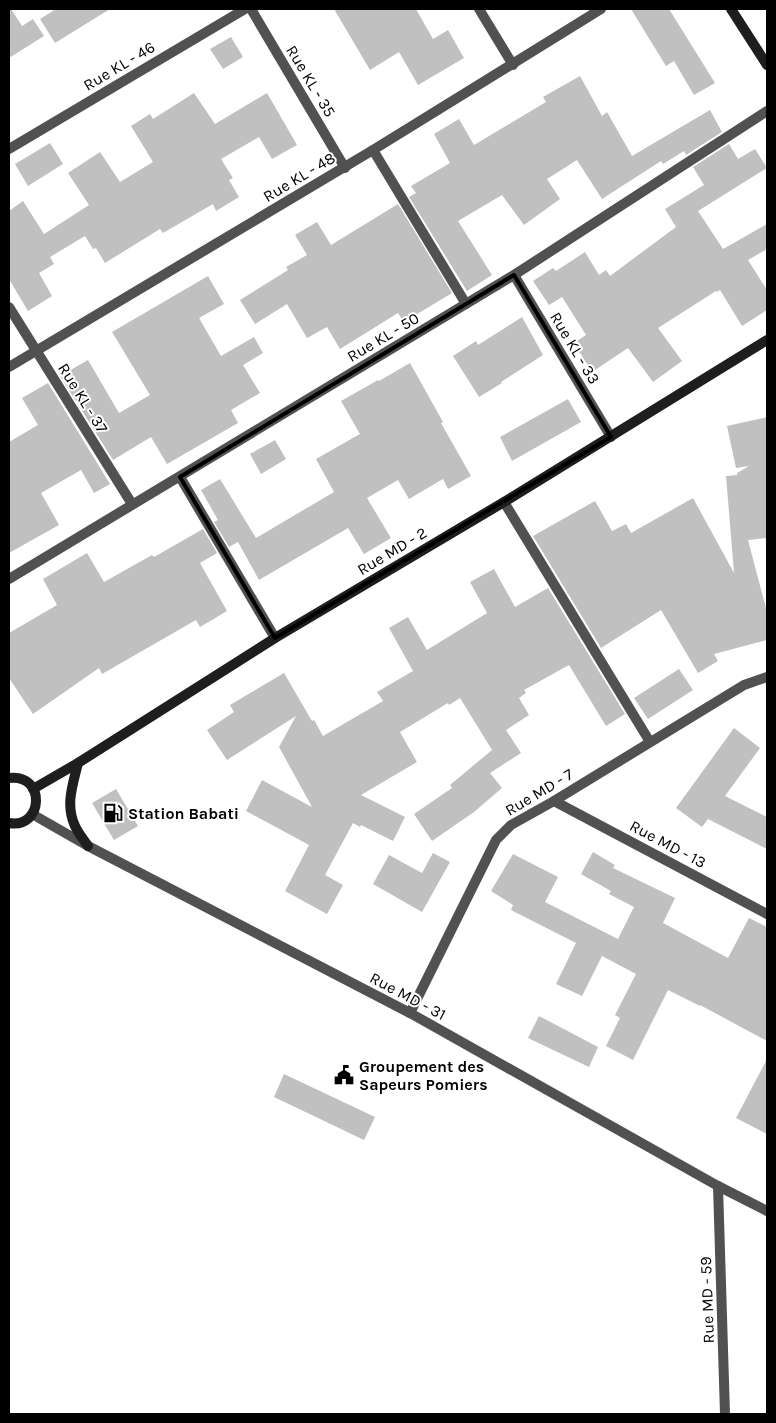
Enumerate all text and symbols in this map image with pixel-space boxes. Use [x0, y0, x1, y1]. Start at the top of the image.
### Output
street label: Rue KL - 46 [80, 37, 158, 95]
street label: Rue KL - 35 [282, 42, 340, 120]
street label: Rue KL - 48 [260, 148, 338, 206]
street label: Rue KL - 50 [344, 308, 422, 366]
street label: Rue KL - 33 [546, 308, 604, 388]
street label: Rue KL - 37 [54, 360, 112, 437]
street label: Rue MD - 2 [354, 523, 430, 579]
street label: Rue MD - 7 [501, 764, 577, 820]
fuel station icon: Station Babati [102, 802, 124, 824]
place label: Station Babati [128, 804, 239, 823]
street label: Rue MD - 13 [627, 816, 709, 872]
street label: Rue MD - 31 [367, 968, 449, 1024]
place label: Groupement des Sapeurs Pomiers [359, 1057, 488, 1094]
public building icon: Groupement des Sapeurs Pomiers [333, 1064, 355, 1086]
street label: Rue MD - 59 [696, 1256, 718, 1344]

